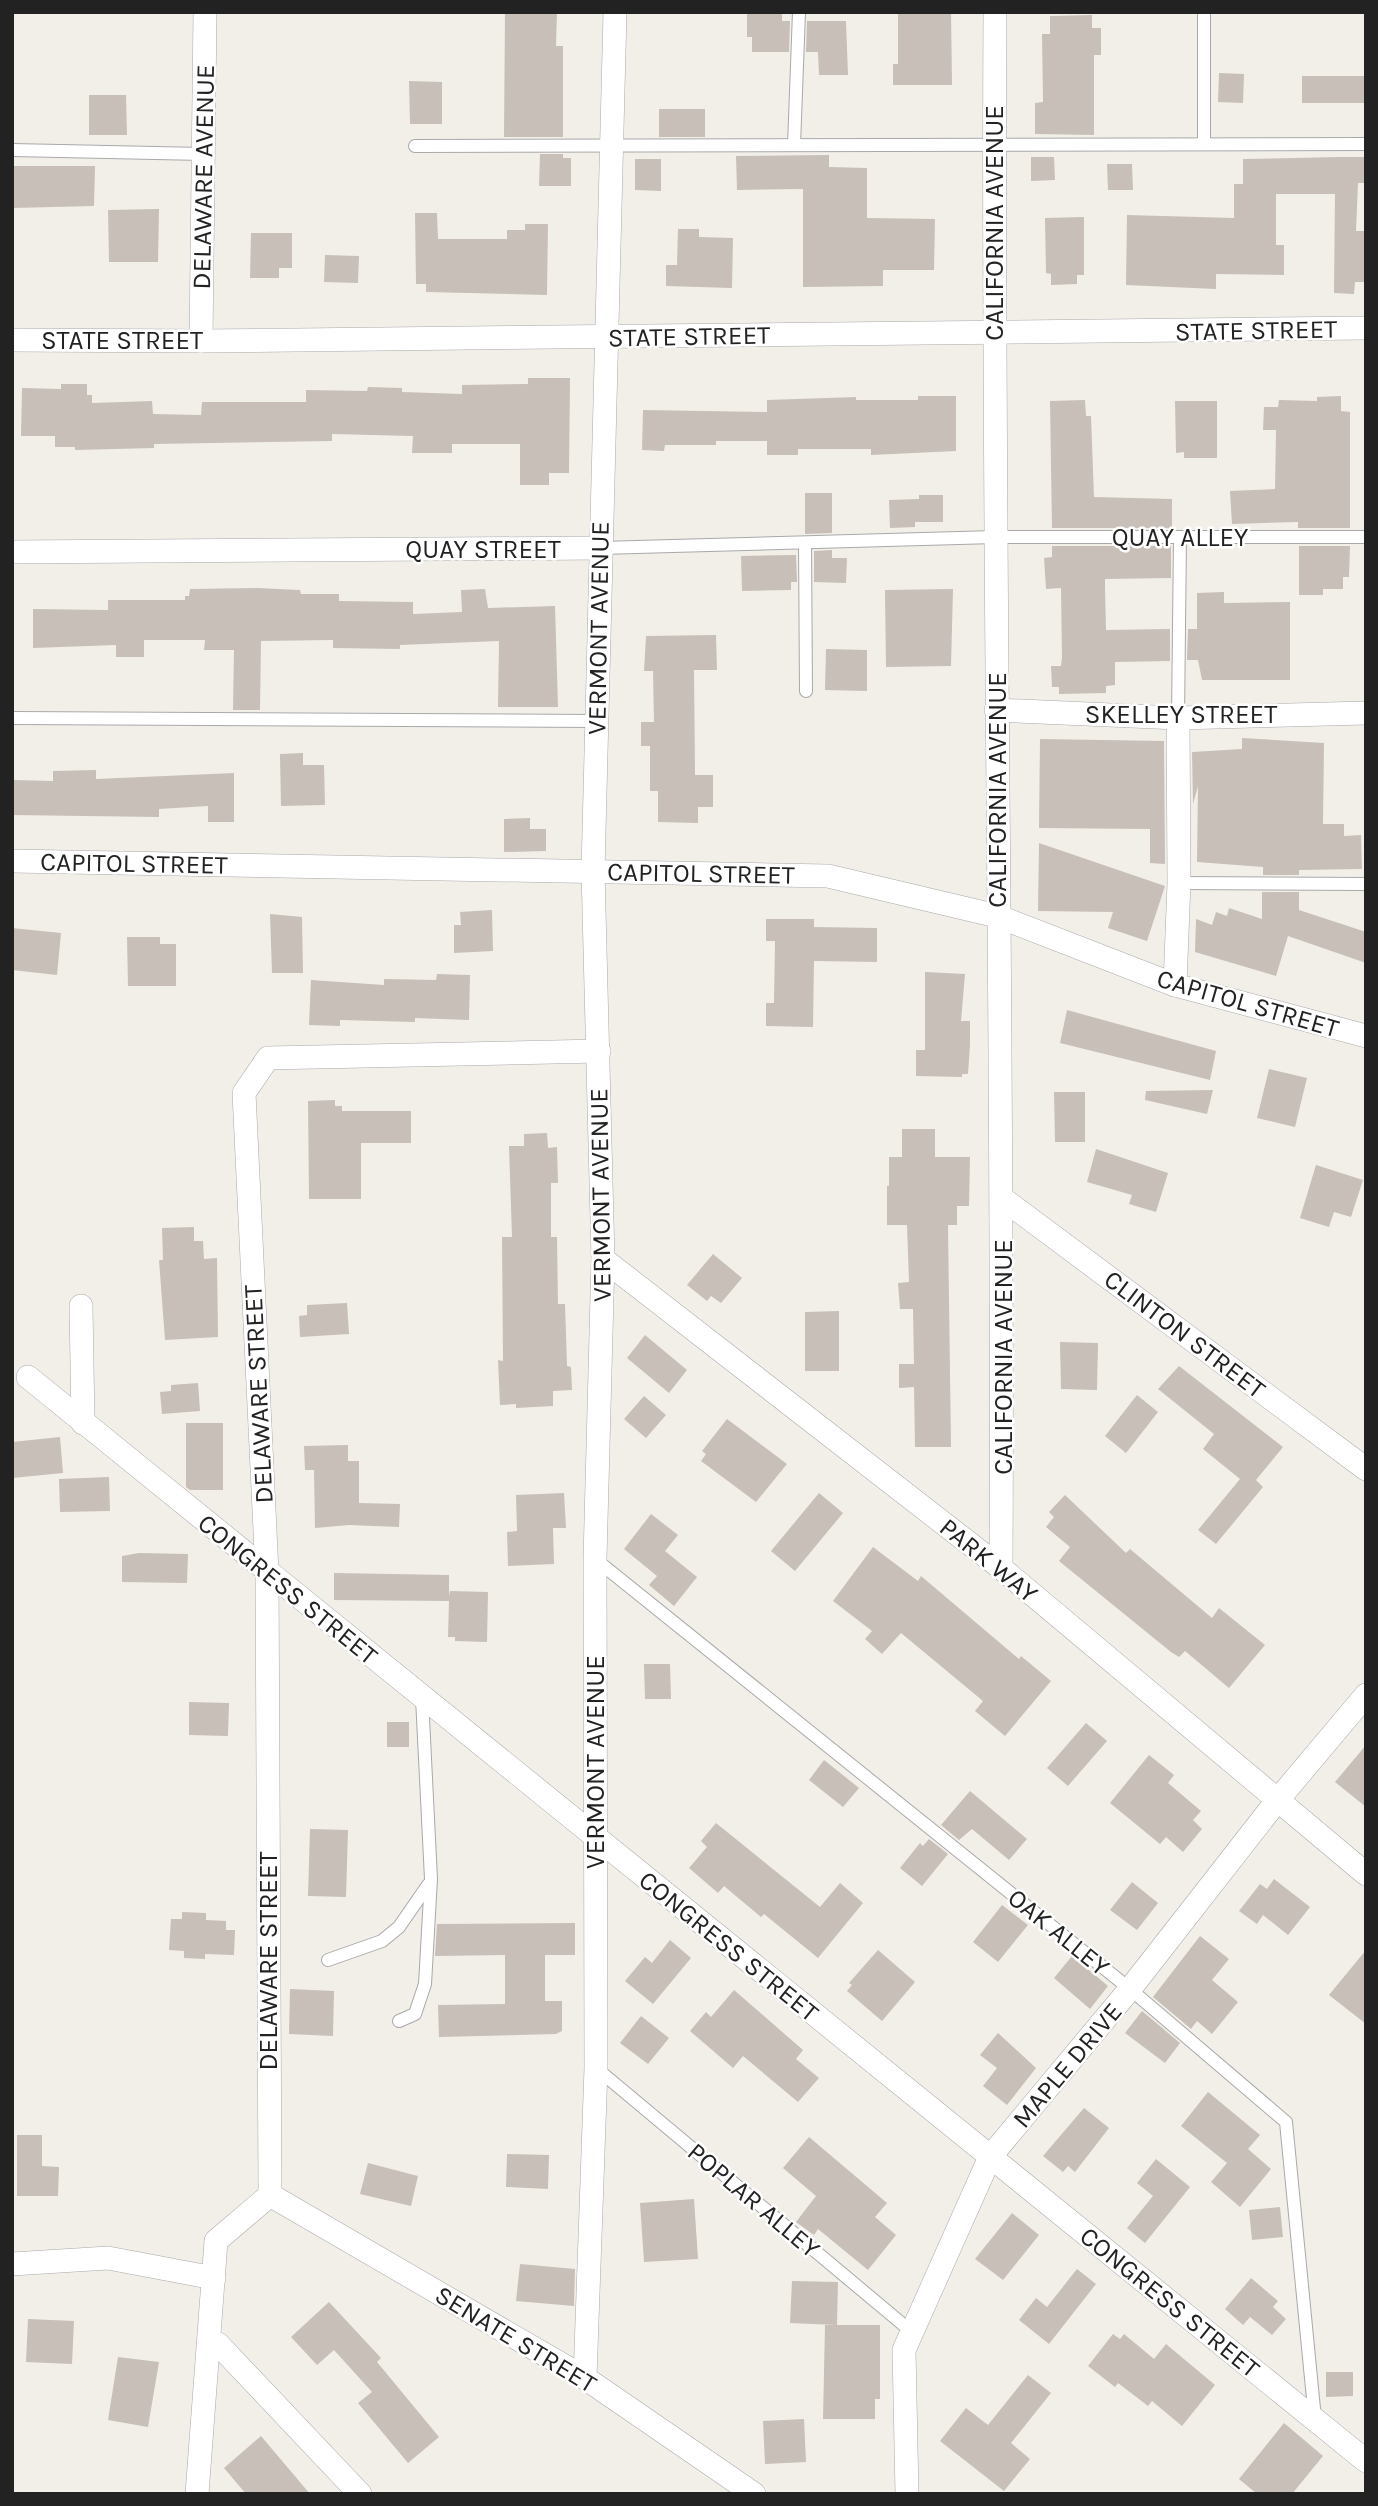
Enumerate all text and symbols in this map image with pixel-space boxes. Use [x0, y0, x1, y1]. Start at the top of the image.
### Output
street label: DELAWARE AVENUE [186, 64, 221, 290]
street label: CALIFORNIA AVENUE [979, 105, 1010, 341]
street label: STATE STREET [1175, 314, 1337, 347]
street label: STATE STREET [608, 320, 770, 353]
street label: STATE STREET [41, 325, 203, 356]
street label: VERMONT AVENUE [581, 521, 616, 735]
street label: QUAY ALLEY [1112, 522, 1249, 553]
street label: QUAY STREET [405, 534, 561, 565]
street label: CALIFORNIA AVENUE [982, 672, 1013, 908]
street label: SKELLEY STREET [1085, 699, 1277, 730]
street label: CAPITOL STREET [40, 846, 228, 881]
street label: CAPITOL STREET [607, 856, 795, 891]
street label: CAPITOL STREET [1153, 963, 1342, 1044]
street label: VERMONT AVENUE [583, 1088, 618, 1302]
street label: CALIFORNIA AVENUE [988, 1239, 1019, 1475]
street label: CLINTON STREET [1098, 1264, 1271, 1405]
street label: DELAWARE STREET [237, 1284, 280, 1504]
street label: CONGRESS STREET [192, 1507, 384, 1671]
street label: PARK WAY [933, 1511, 1045, 1610]
street label: VERMONT AVENUE [580, 1655, 611, 1869]
street label: DELAWARE STREET [253, 1851, 284, 2071]
street label: CONGRESS STREET [633, 1864, 825, 2028]
street label: OAK ALLEY [1002, 1882, 1116, 1983]
street label: MAPLE DRIVE [1006, 1996, 1129, 2134]
street label: POPLAR ALLEY [681, 2136, 827, 2265]
street label: CONGRESS STREET [1074, 2220, 1266, 2384]
street label: SENATE STREET [429, 2279, 602, 2400]

